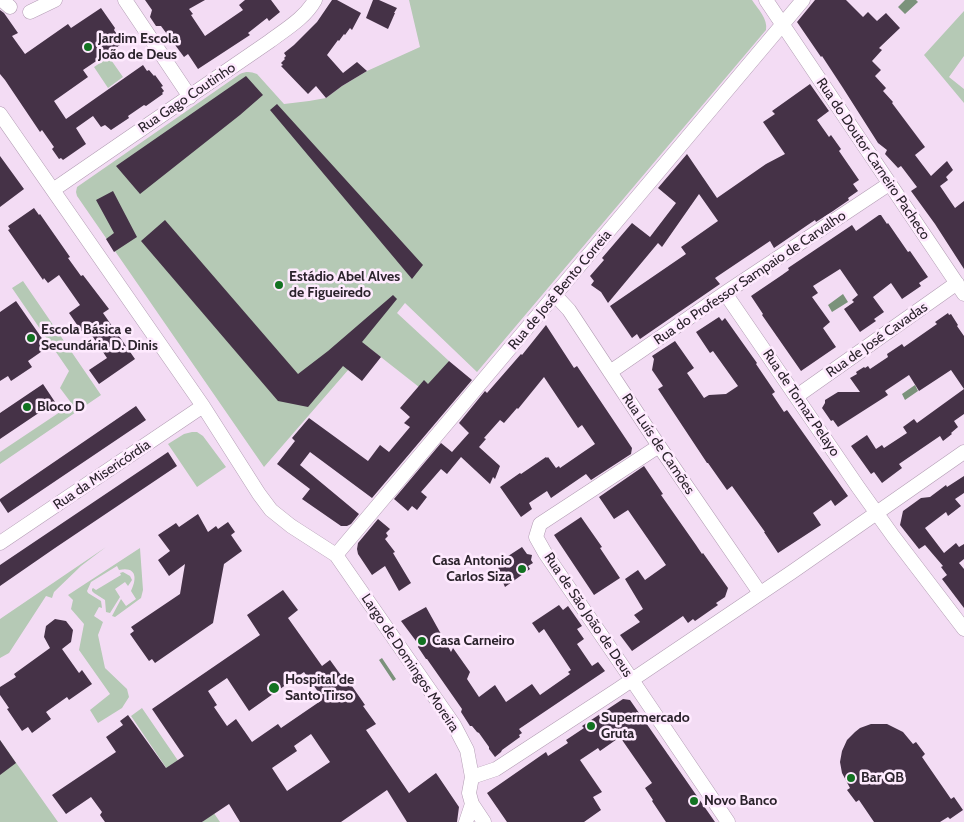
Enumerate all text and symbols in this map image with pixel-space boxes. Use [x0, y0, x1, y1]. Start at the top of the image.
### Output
place label: Jardim Escola João de Deus [98, 31, 179, 64]
marker: Jardim Escola João de Deus [82, 41, 94, 53]
street label: Rua Gago Coutinho [135, 59, 239, 137]
street label: Rua do Doutor Carneiro Pacheco [812, 75, 934, 243]
street label: Rua do Professor Sampaio de Carvalho [651, 207, 849, 349]
street label: Rua de José Bento Correia [505, 227, 615, 353]
place label: Estádio Abel Alves de Figueiredo [289, 269, 400, 302]
marker: Estádio Abel Alves de Figueiredo [273, 279, 285, 291]
street label: Rua de José Cavadas [823, 299, 931, 381]
place label: Escola Básica e Secundária D. Dinis [41, 322, 158, 354]
marker: Escola Básica e Secundária D. Dinis [25, 332, 37, 344]
street label: Rua de Tomaz Pelayo [759, 346, 843, 460]
street label: Rua Luís de Camões [618, 390, 698, 498]
place label: Bloco D [37, 399, 85, 415]
marker: Bloco D [21, 401, 33, 413]
street label: Rua da Misericórdia [50, 436, 154, 514]
street label: Rua de São João de Deus [540, 550, 636, 680]
place label: Casa Antonio Carlos Siza [432, 553, 512, 586]
marker: Casa Antonio Carlos Siza [516, 563, 528, 575]
street label: Largo de Domingos Moreira [358, 591, 462, 735]
place label: Casa Carneiro [432, 633, 514, 649]
marker: Casa Carneiro [416, 635, 428, 647]
place label: Hospital de Santo Tirso [285, 672, 354, 704]
marker: Hospital de Santo Tirso [267, 681, 281, 695]
place label: Supermercado Gruta [601, 710, 690, 742]
marker: Supermercado Gruta [585, 720, 597, 732]
place label: Bar QB [861, 770, 904, 786]
marker: Bar QB [845, 772, 857, 784]
place label: Novo Banco [704, 793, 777, 809]
marker: Novo Banco [688, 795, 700, 807]

